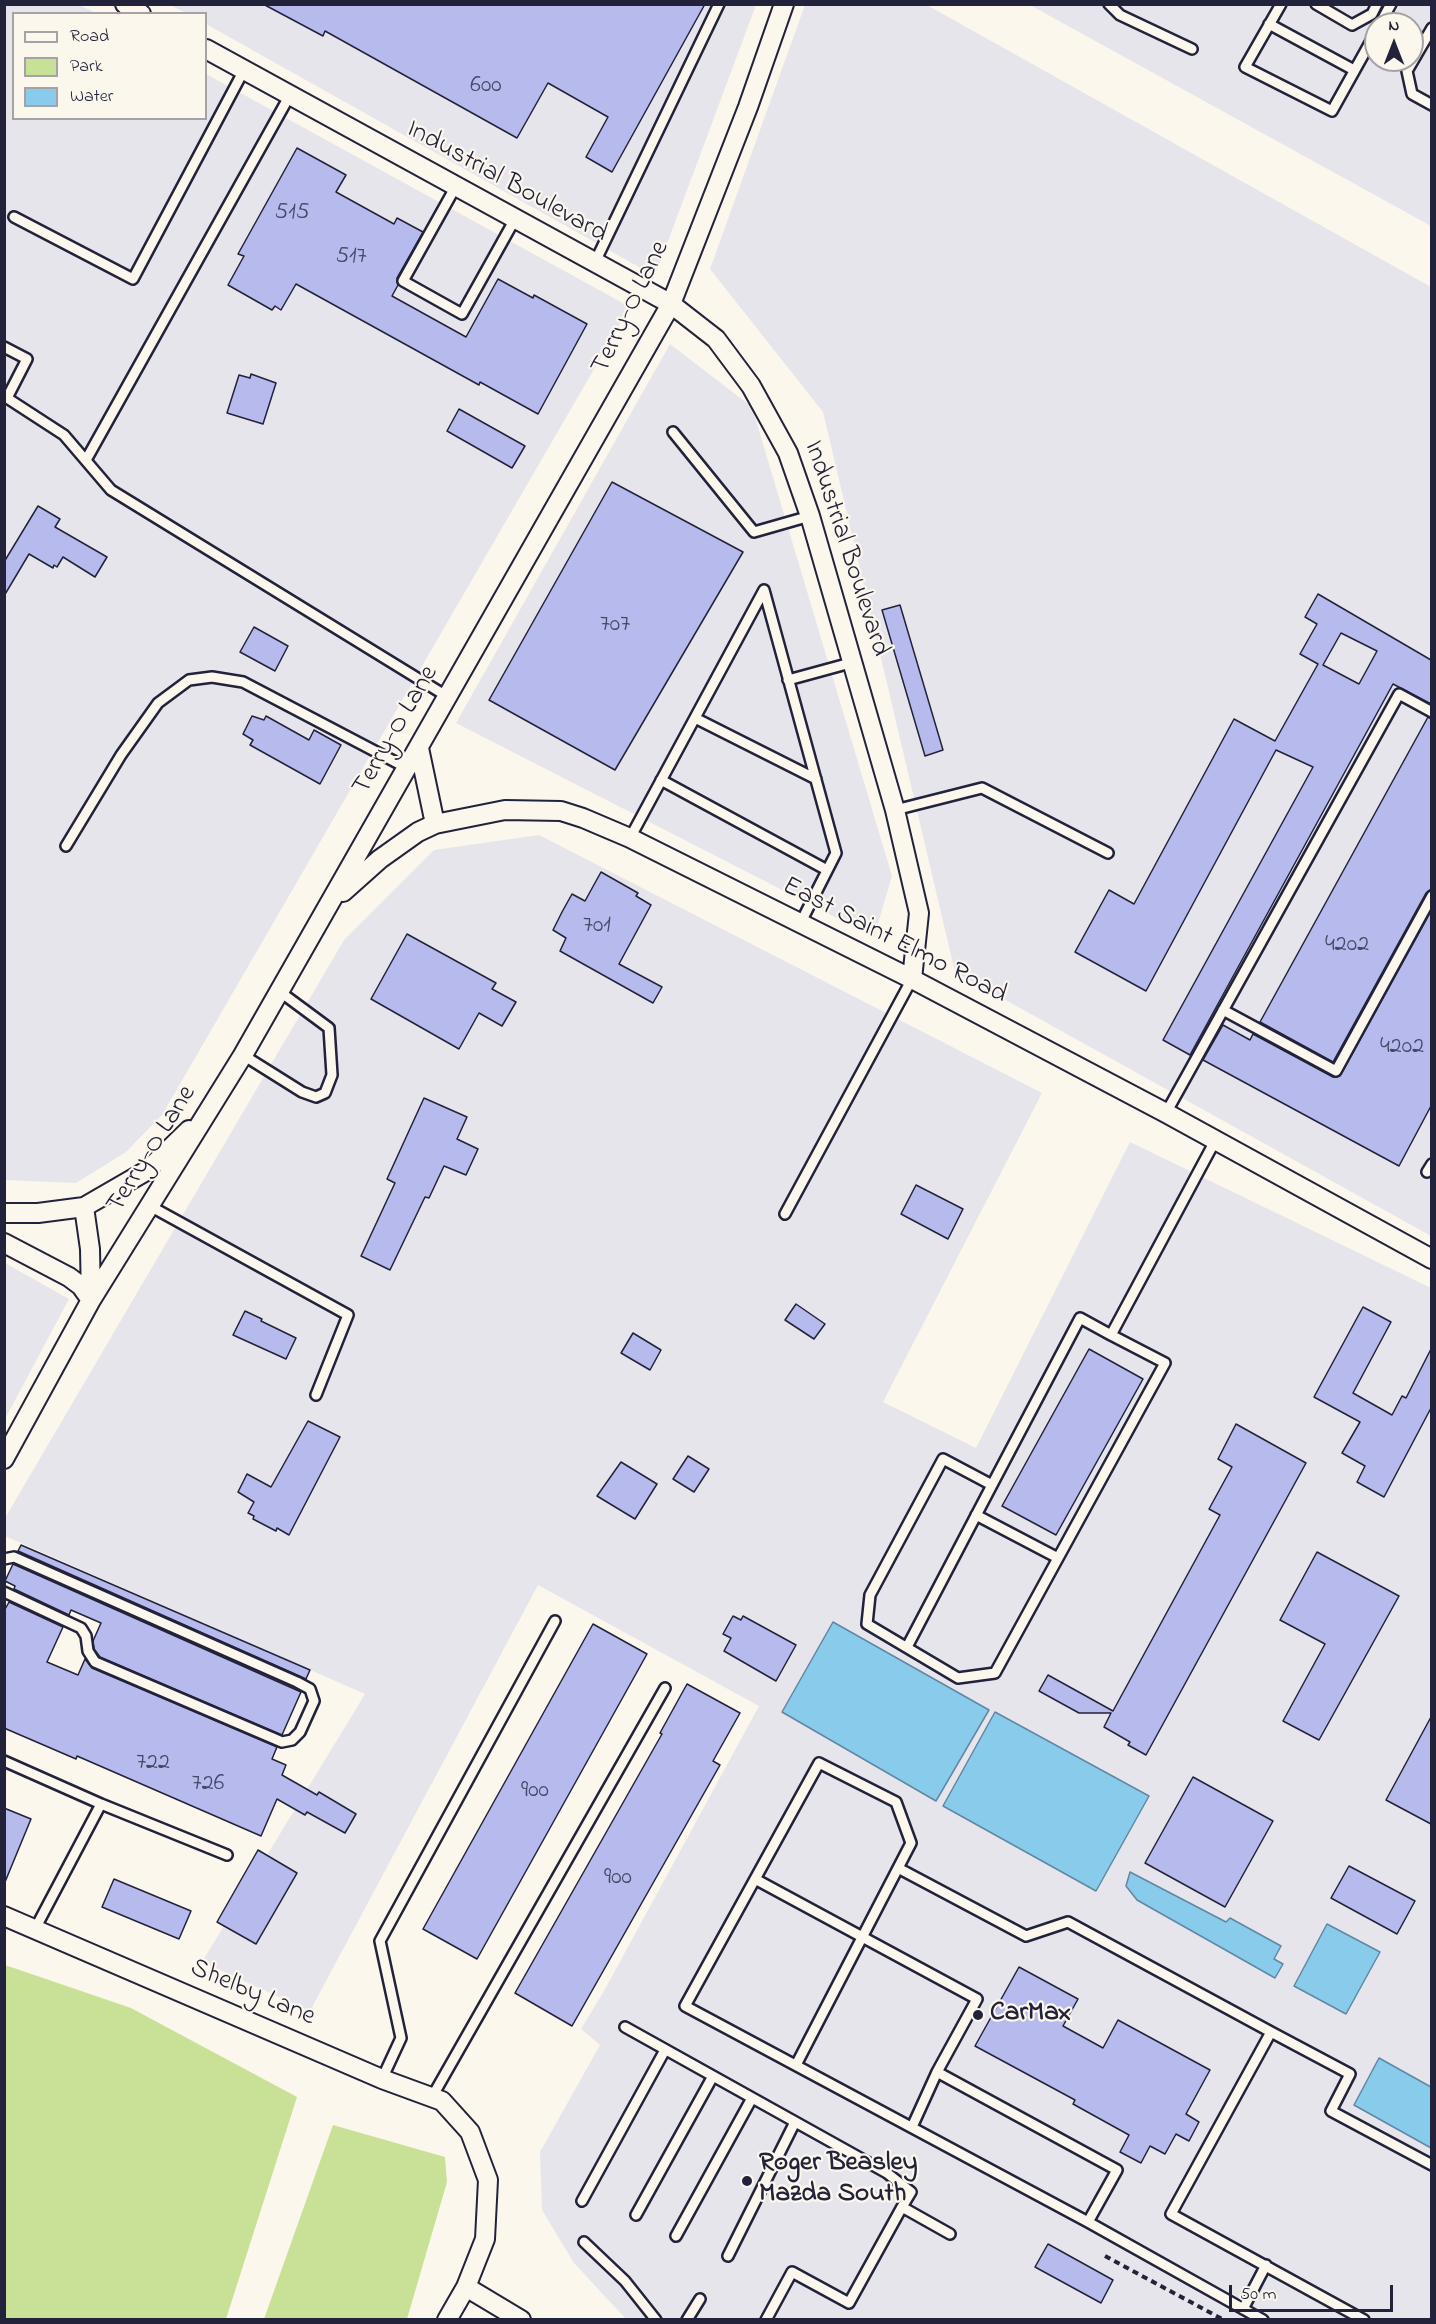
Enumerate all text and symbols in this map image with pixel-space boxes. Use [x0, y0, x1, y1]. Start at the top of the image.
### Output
legend [12, 12, 207, 120]
north arrow [1364, 12, 1424, 72]
text: N [1389, 14, 1399, 38]
text: Road [70, 24, 109, 50]
text: Park [70, 54, 103, 80]
house number: 600 [470, 73, 502, 101]
text: Water [70, 84, 113, 110]
street label: Industrial Boulevard [400, 114, 612, 252]
house number: 515 [274, 200, 310, 228]
street label: Terry-O Lane [586, 236, 678, 380]
house number: 517 [335, 244, 367, 272]
street label: Industrial Boulevard [795, 437, 895, 661]
house number: 707 [600, 612, 630, 640]
street label: Terry-O Lane [347, 661, 447, 801]
street label: East Saint Elmo Road [776, 871, 1012, 1013]
house number: 701 [583, 913, 611, 941]
house number: 4202 [1325, 932, 1369, 960]
house number: 4202 [1380, 1034, 1424, 1062]
street label: Terry-O Lane [101, 1080, 205, 1220]
house number: 722 [136, 1750, 170, 1778]
house number: 726 [192, 1771, 224, 1799]
house number: 900 [521, 1778, 549, 1806]
house number: 900 [604, 1865, 632, 1893]
street label: Shelby Lane [185, 1953, 319, 2035]
place label: CarMax [990, 1999, 1071, 2031]
marker: CarMax [971, 2008, 985, 2022]
place label: Roger Beasley Mazda South [759, 2149, 918, 2212]
marker: Roger Beasley Mazda South [740, 2174, 754, 2188]
scale bar [1232, 2273, 1396, 2311]
text: 50 m [1240, 2282, 1277, 2308]

